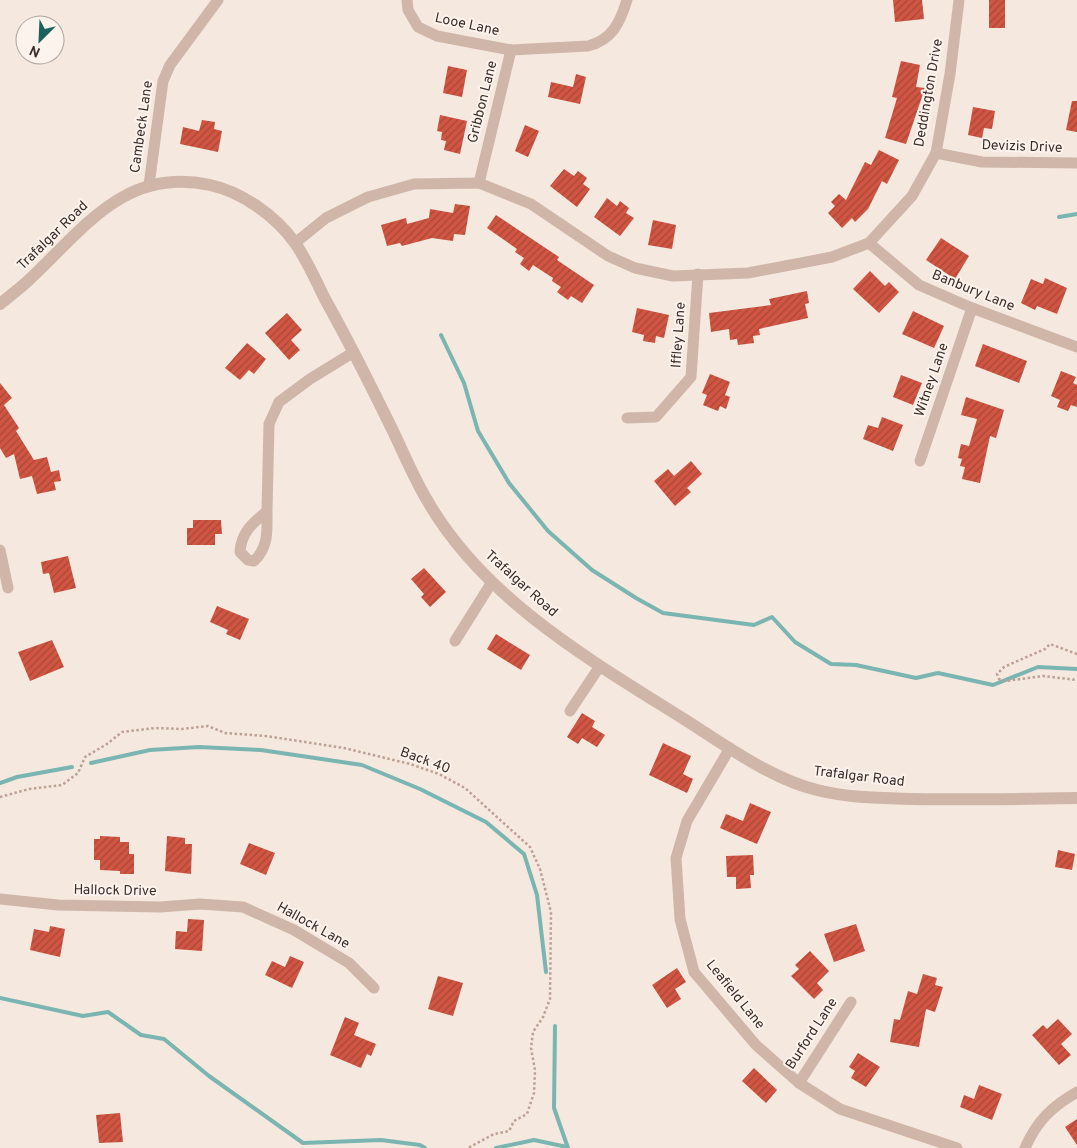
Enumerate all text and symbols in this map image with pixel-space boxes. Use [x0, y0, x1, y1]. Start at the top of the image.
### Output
street label: Looe Lane [433, 10, 501, 40]
north arrow [15, 15, 65, 65]
street label: Deddington Drive [911, 38, 947, 148]
text: N [27, 41, 43, 60]
street label: Gribbon Lane [465, 59, 501, 145]
street label: Cambeck Lane [127, 80, 157, 174]
street label: Devizis Drive [981, 137, 1063, 157]
street label: Trafalgar Road [14, 198, 92, 274]
street label: Banbury Lane [929, 267, 1017, 315]
street label: Iffley Lane [668, 301, 690, 369]
street label: Witney Lane [911, 341, 953, 419]
street label: Trafalgar Road [481, 547, 561, 621]
street label: Back 40 [398, 744, 452, 778]
street label: Trafalgar Road [812, 763, 906, 791]
street label: Hallock Drive [73, 882, 157, 900]
street label: Hallock Lane [274, 899, 352, 953]
street label: Leafield Lane [702, 957, 768, 1033]
street label: Burford Lane [783, 995, 841, 1073]

